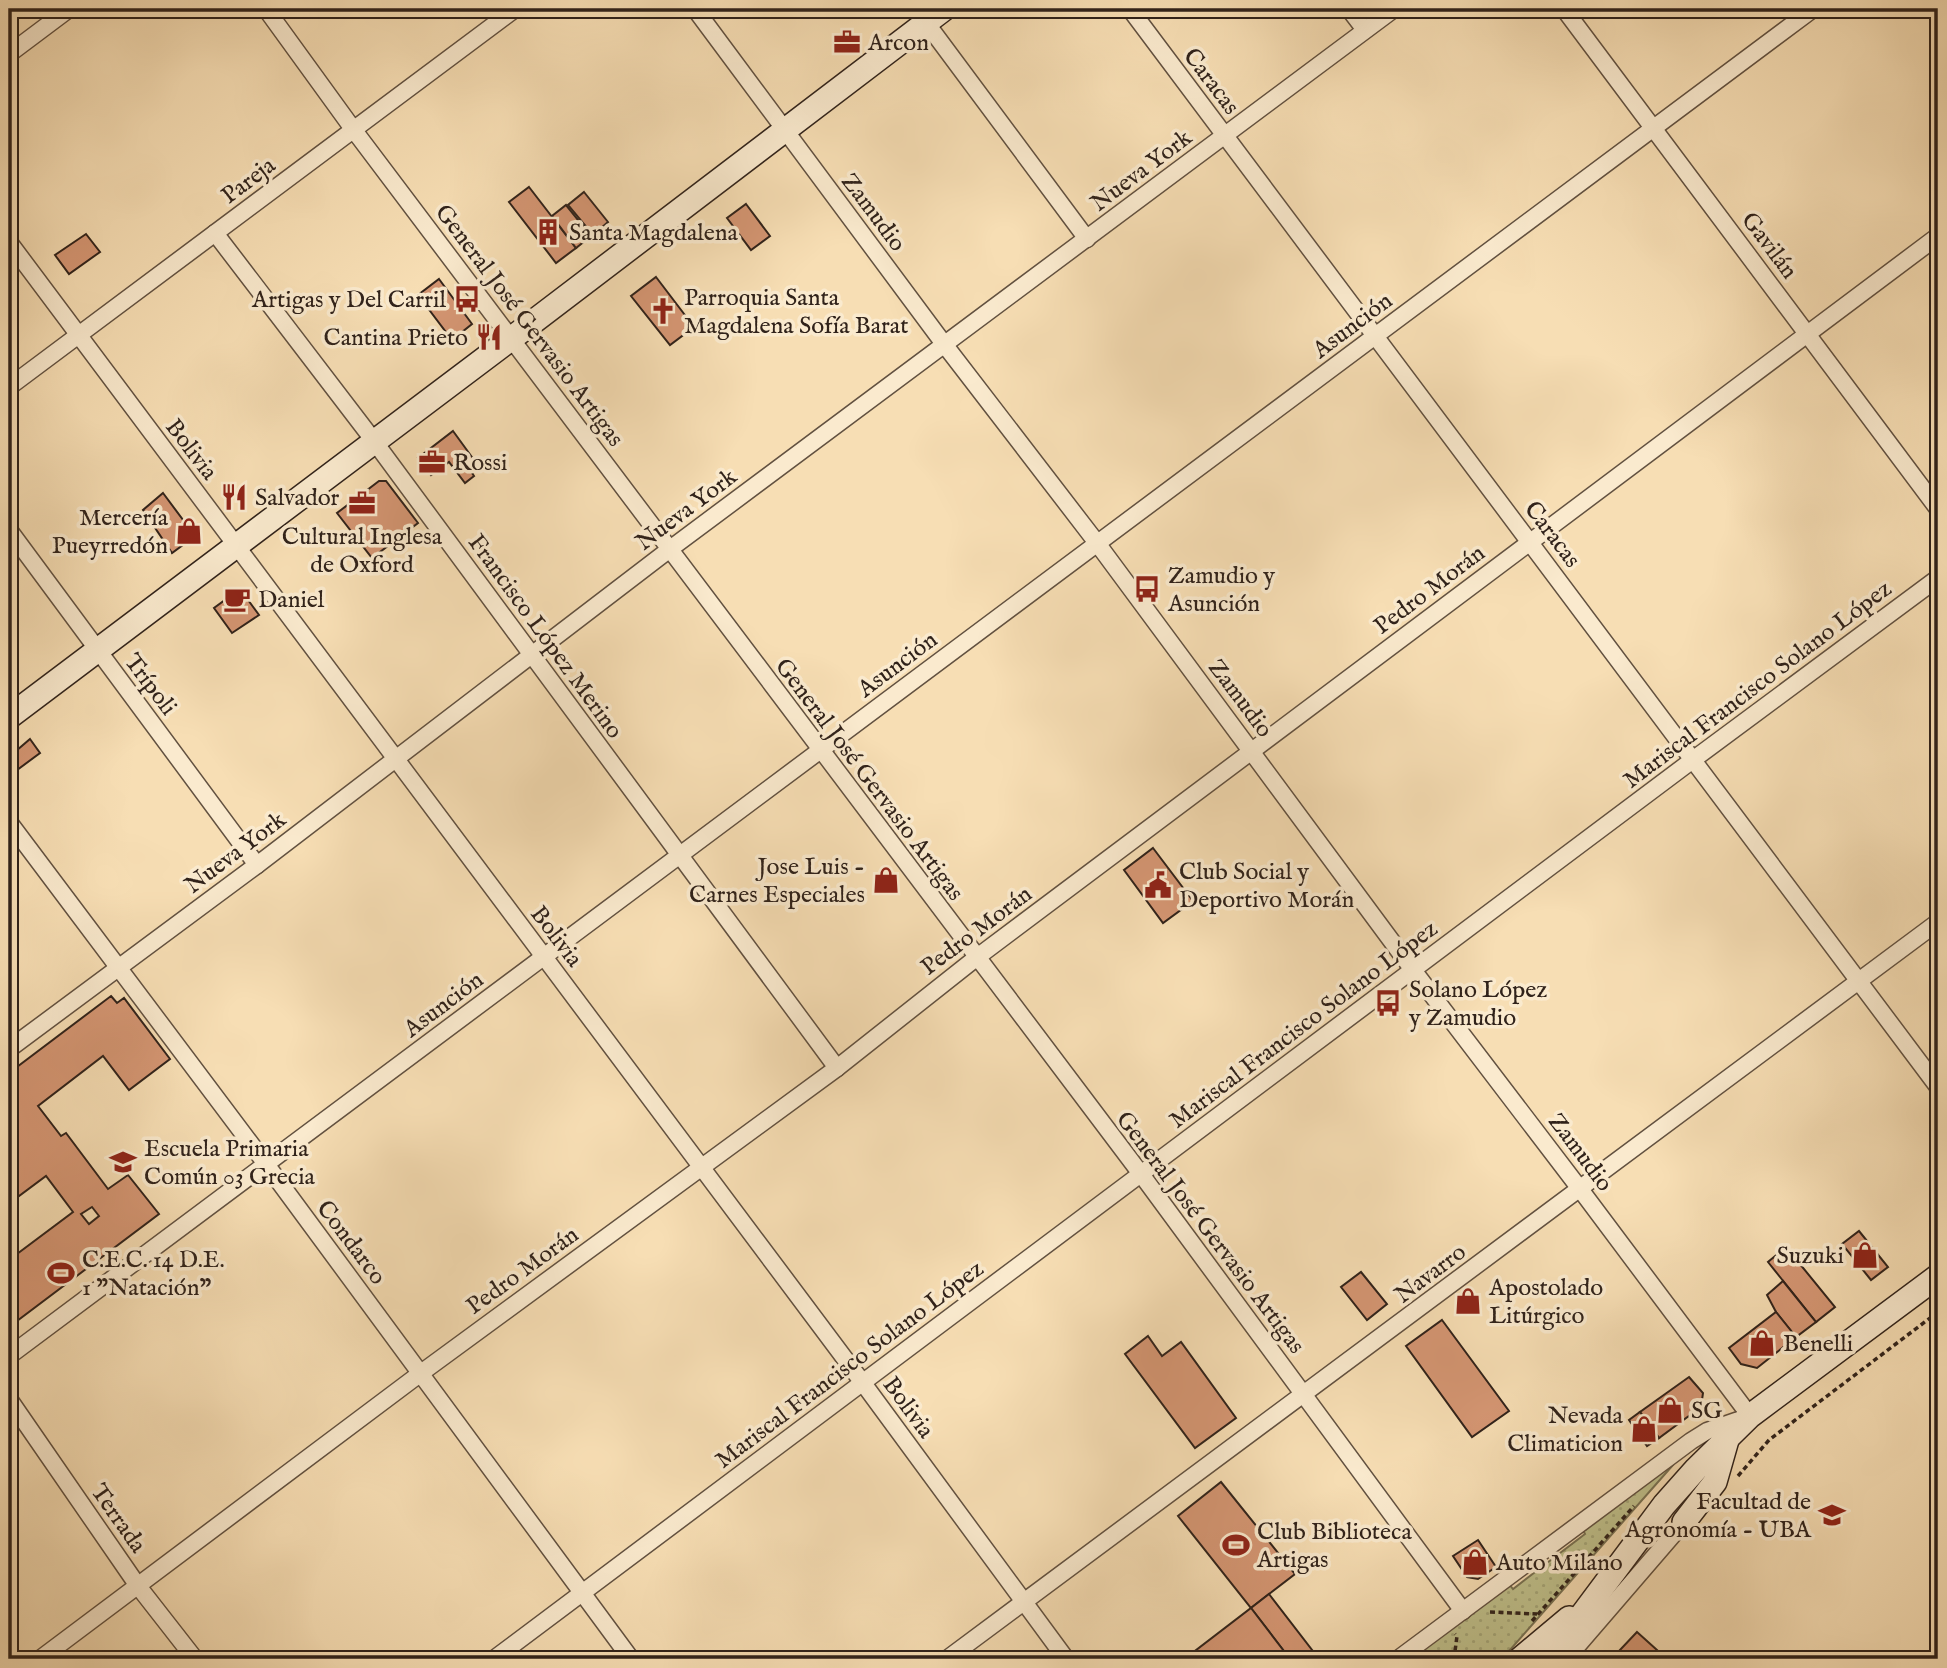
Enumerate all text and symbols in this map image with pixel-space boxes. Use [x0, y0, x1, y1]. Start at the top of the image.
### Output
office icon: Arcon [832, 27, 862, 57]
place label: Arcon [867, 28, 929, 59]
street label: Caracas [1176, 42, 1246, 122]
street label: Nueva York [1085, 123, 1199, 219]
street label: Pareja [216, 150, 283, 212]
street label: Zamudio [833, 168, 912, 258]
street label: General José Gervasio Artigas [427, 198, 630, 453]
street label: Gavilán [1734, 206, 1804, 286]
building icon: Santa Magdalena [533, 217, 563, 247]
place label: Santa Magdalena [569, 218, 739, 249]
place label: Parroquia Santa Magdalena Sofía Barat [684, 283, 908, 342]
bus stop icon: Artigas y Del Carril [452, 284, 482, 314]
place label: Artigas y Del Carril [251, 285, 446, 316]
street label: Asunción [1306, 286, 1399, 367]
church icon: Parroquia Santa Magdalena Sofía Barat [648, 296, 678, 326]
restaurant icon: Cantina Prieto [474, 322, 504, 352]
place label: Cantina Prieto [324, 323, 468, 354]
street label: Bolivia [158, 413, 224, 487]
office icon: Rossi [417, 447, 447, 477]
place label: Rossi [453, 448, 507, 479]
street label: Nueva York [630, 462, 744, 558]
restaurant icon: Salvador [219, 482, 249, 512]
place label: Salvador [255, 483, 340, 514]
office icon: Cultural Inglesa de Oxford [347, 488, 377, 518]
street label: Caracas [1517, 495, 1587, 575]
place label: Mercería Pueyrredón [52, 503, 169, 562]
shop icon: Mercería Pueyrredón [174, 516, 204, 546]
place label: Cultural Inglesa de Oxford [282, 522, 443, 581]
street label: Francisco López Merino [460, 528, 629, 745]
street label: Pedro Morán [1368, 538, 1492, 642]
place label: Zamudio y Asunción [1167, 561, 1275, 620]
bus stop icon: Zamudio y Asunción [1132, 574, 1162, 604]
street label: Mariscal Francisco Solano López [1618, 574, 1898, 796]
cafe icon: Daniel [222, 584, 252, 614]
place label: Daniel [258, 585, 325, 616]
street label: Asunción [851, 625, 944, 706]
street label: Trípoli [116, 648, 183, 722]
street label: General José Gervasio Artigas [767, 652, 970, 907]
street label: Zamudio [1200, 654, 1279, 744]
street label: Nueva York [179, 805, 293, 901]
place label: Jose Luis - Carnes Especiales [689, 852, 865, 911]
place label: Club Social y Deportivo Morán [1179, 857, 1354, 916]
shop icon: Jose Luis - Carnes Especiales [871, 865, 901, 895]
public building icon: Club Social y Deportivo Morán [1143, 870, 1173, 900]
street label: Pedro Morán [915, 879, 1039, 983]
street label: Bolivia [523, 900, 589, 974]
street label: Mariscal Francisco Solano López [1164, 914, 1444, 1136]
street label: Asunción [397, 965, 490, 1046]
place label: Solano López y Zamudio [1408, 975, 1547, 1034]
bus stop icon: Solano López y Zamudio [1373, 988, 1403, 1018]
street label: General José Gervasio Artigas [1108, 1105, 1311, 1360]
street label: Zamudio [1540, 1108, 1619, 1198]
place label: Escuela Primaria Común 03 Grecia [144, 1134, 316, 1193]
school or university icon: Escuela Primaria Común 03 Grecia [108, 1147, 138, 1177]
street label: Condarco [309, 1194, 393, 1291]
street label: Pedro Morán [461, 1220, 585, 1322]
street label: Navarro [1389, 1237, 1473, 1311]
shop icon: Suzuki [1850, 1240, 1880, 1270]
place label: Suzuki [1776, 1241, 1844, 1272]
place label: C.E.C. 14 D.E. 1 "Natación" [82, 1245, 225, 1304]
street label: Mariscal Francisco Solano López [710, 1254, 990, 1476]
sports icon: C.E.C. 14 D.E. 1 "Natación" [46, 1258, 76, 1288]
place label: Apostolado Litúrgico [1488, 1273, 1603, 1332]
shop icon: Apostolado Litúrgico [1453, 1286, 1483, 1316]
shop icon: Benelli [1747, 1328, 1777, 1358]
place label: Benelli [1783, 1329, 1853, 1360]
street label: Bolivia [875, 1371, 941, 1445]
shop icon: SG [1655, 1395, 1685, 1425]
place label: SG [1691, 1396, 1722, 1427]
place label: Nevada Climaticion [1507, 1401, 1624, 1460]
shop icon: Nevada Climaticion [1629, 1414, 1659, 1444]
street label: Terrada [83, 1478, 153, 1560]
place label: Facultad de Agronomía - UBA [1624, 1487, 1812, 1546]
school or university icon: Facultad de Agronomía - UBA [1817, 1500, 1847, 1530]
place label: Club Biblioteca Artigas [1256, 1517, 1412, 1576]
sports icon: Club Biblioteca Artigas [1221, 1530, 1251, 1560]
shop icon: Auto Milano [1460, 1547, 1490, 1577]
place label: Auto Milano [1495, 1548, 1623, 1579]

